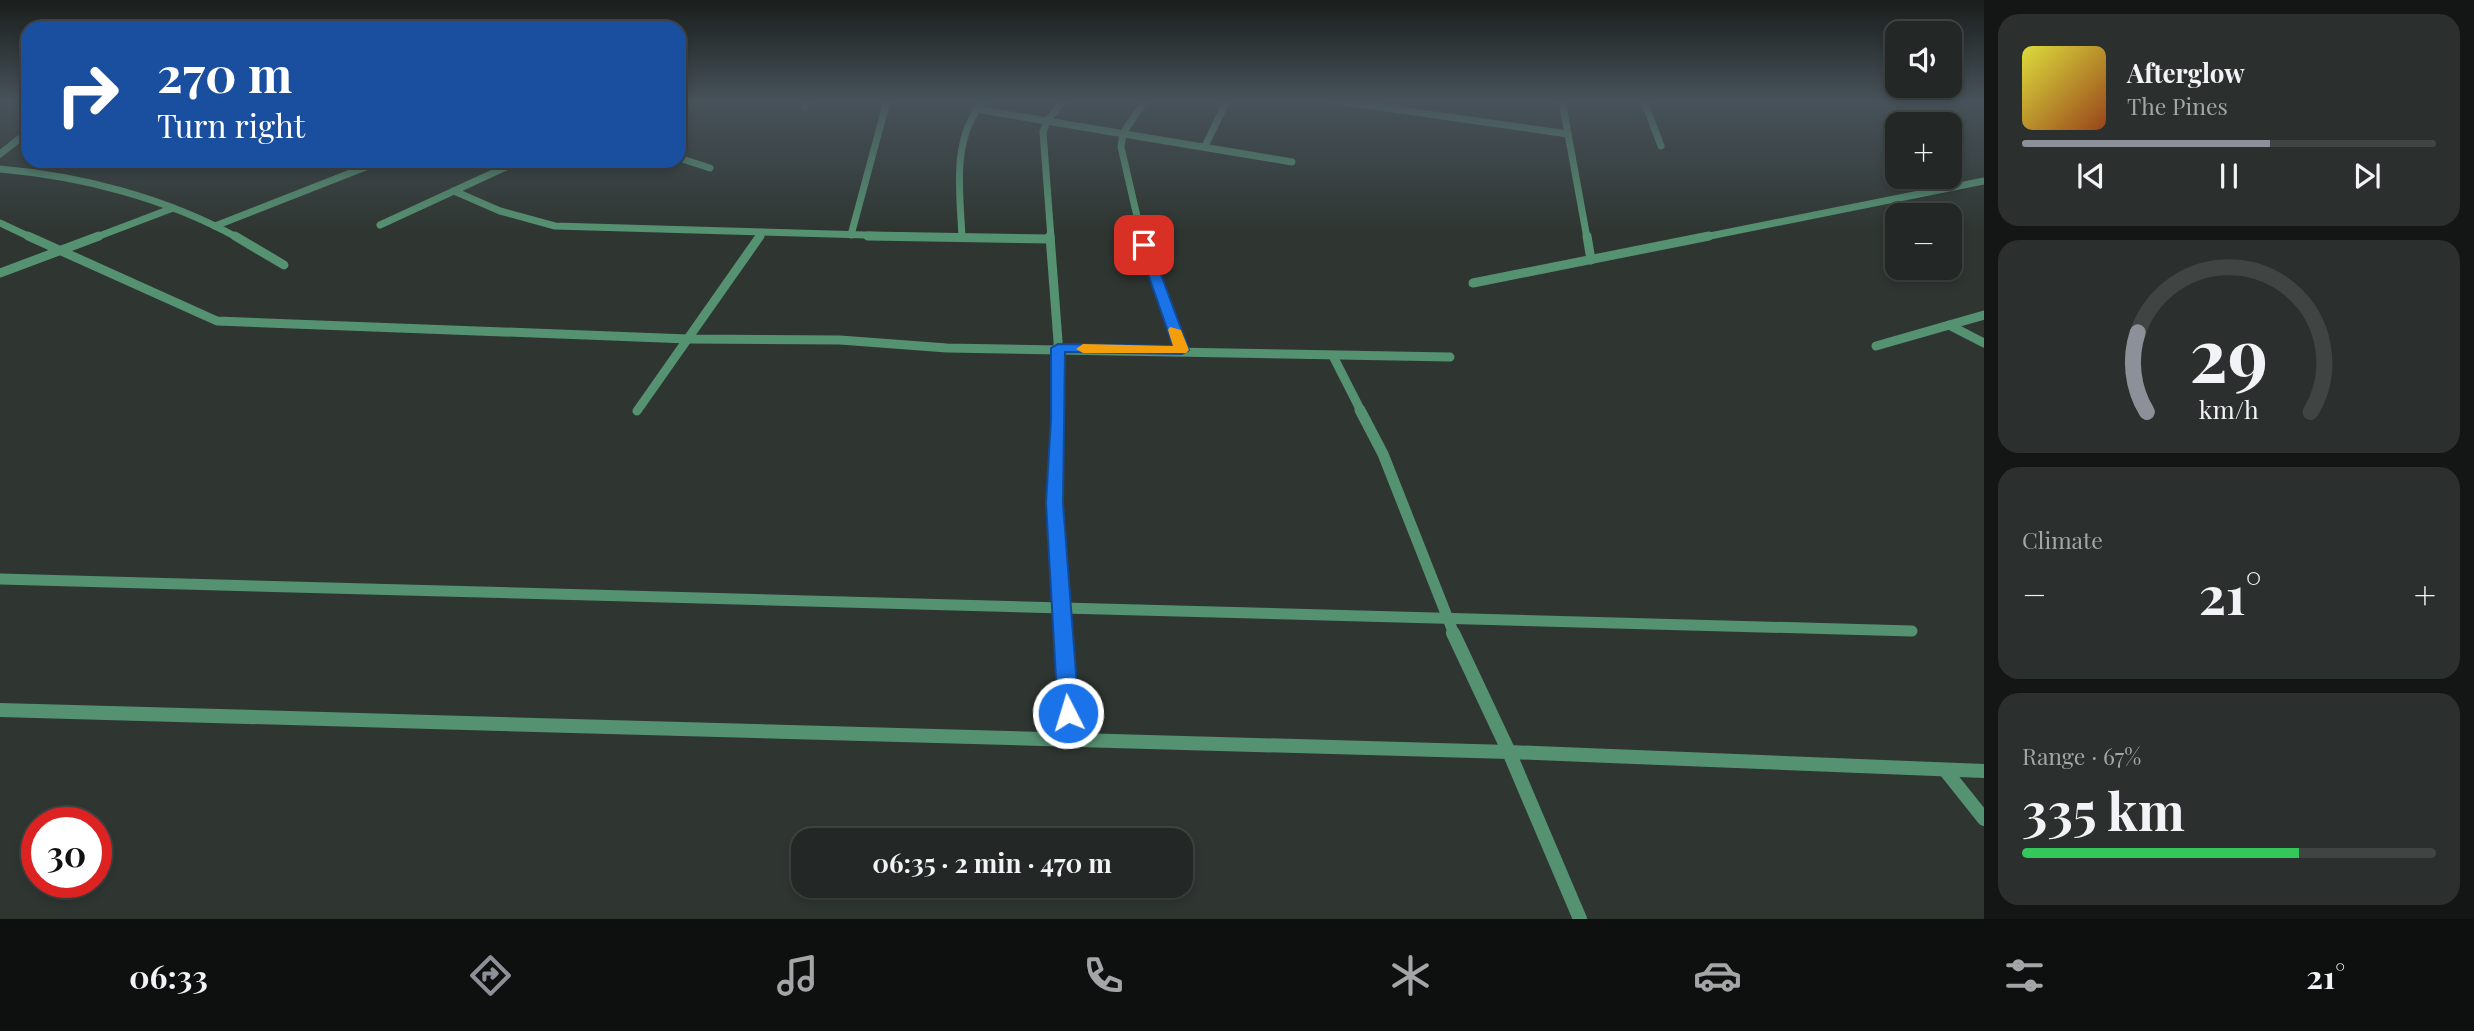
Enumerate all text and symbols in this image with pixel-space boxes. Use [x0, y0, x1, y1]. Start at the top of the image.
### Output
map controls [1885, 21, 1962, 280]
button: sound [1885, 21, 1962, 98]
text: 270 m [157, 40, 292, 105]
icon: right [42, 49, 133, 140]
text: Afterglow [2127, 55, 2245, 90]
text: The Pines [2127, 90, 2228, 121]
text: Turn right [157, 103, 305, 146]
button: + [1885, 112, 1962, 189]
icon: previous [2072, 157, 2110, 195]
icon: pause [2210, 157, 2248, 195]
icon: next [2348, 157, 2386, 195]
button: − [1885, 203, 1962, 280]
pin [1114, 215, 1174, 275]
icon: arrive [1125, 226, 1163, 264]
text: 29 [2190, 304, 2268, 401]
text: km/h [2199, 392, 2259, 425]
text: Climate [2022, 524, 2103, 555]
text: 21° [2199, 559, 2262, 628]
text: − [2022, 568, 2047, 619]
text: + [2414, 568, 2436, 619]
position arrow [1031, 676, 1105, 750]
text: Range · 67% [2022, 740, 2141, 771]
text: 335 km [2022, 775, 2185, 844]
speed limit sign: 30 [21, 807, 112, 898]
text: 06:35 · 2 min · 470 m [872, 845, 1112, 880]
icon: directions [466, 951, 515, 1000]
icon: music [773, 951, 822, 1000]
icon: phone [1079, 951, 1128, 1000]
icon: climate [1386, 951, 1435, 1000]
icon: car [1693, 951, 1742, 1000]
icon: filters [2000, 951, 2049, 1000]
text: 06:33 [129, 954, 208, 997]
text: 21° [2306, 954, 2345, 997]

